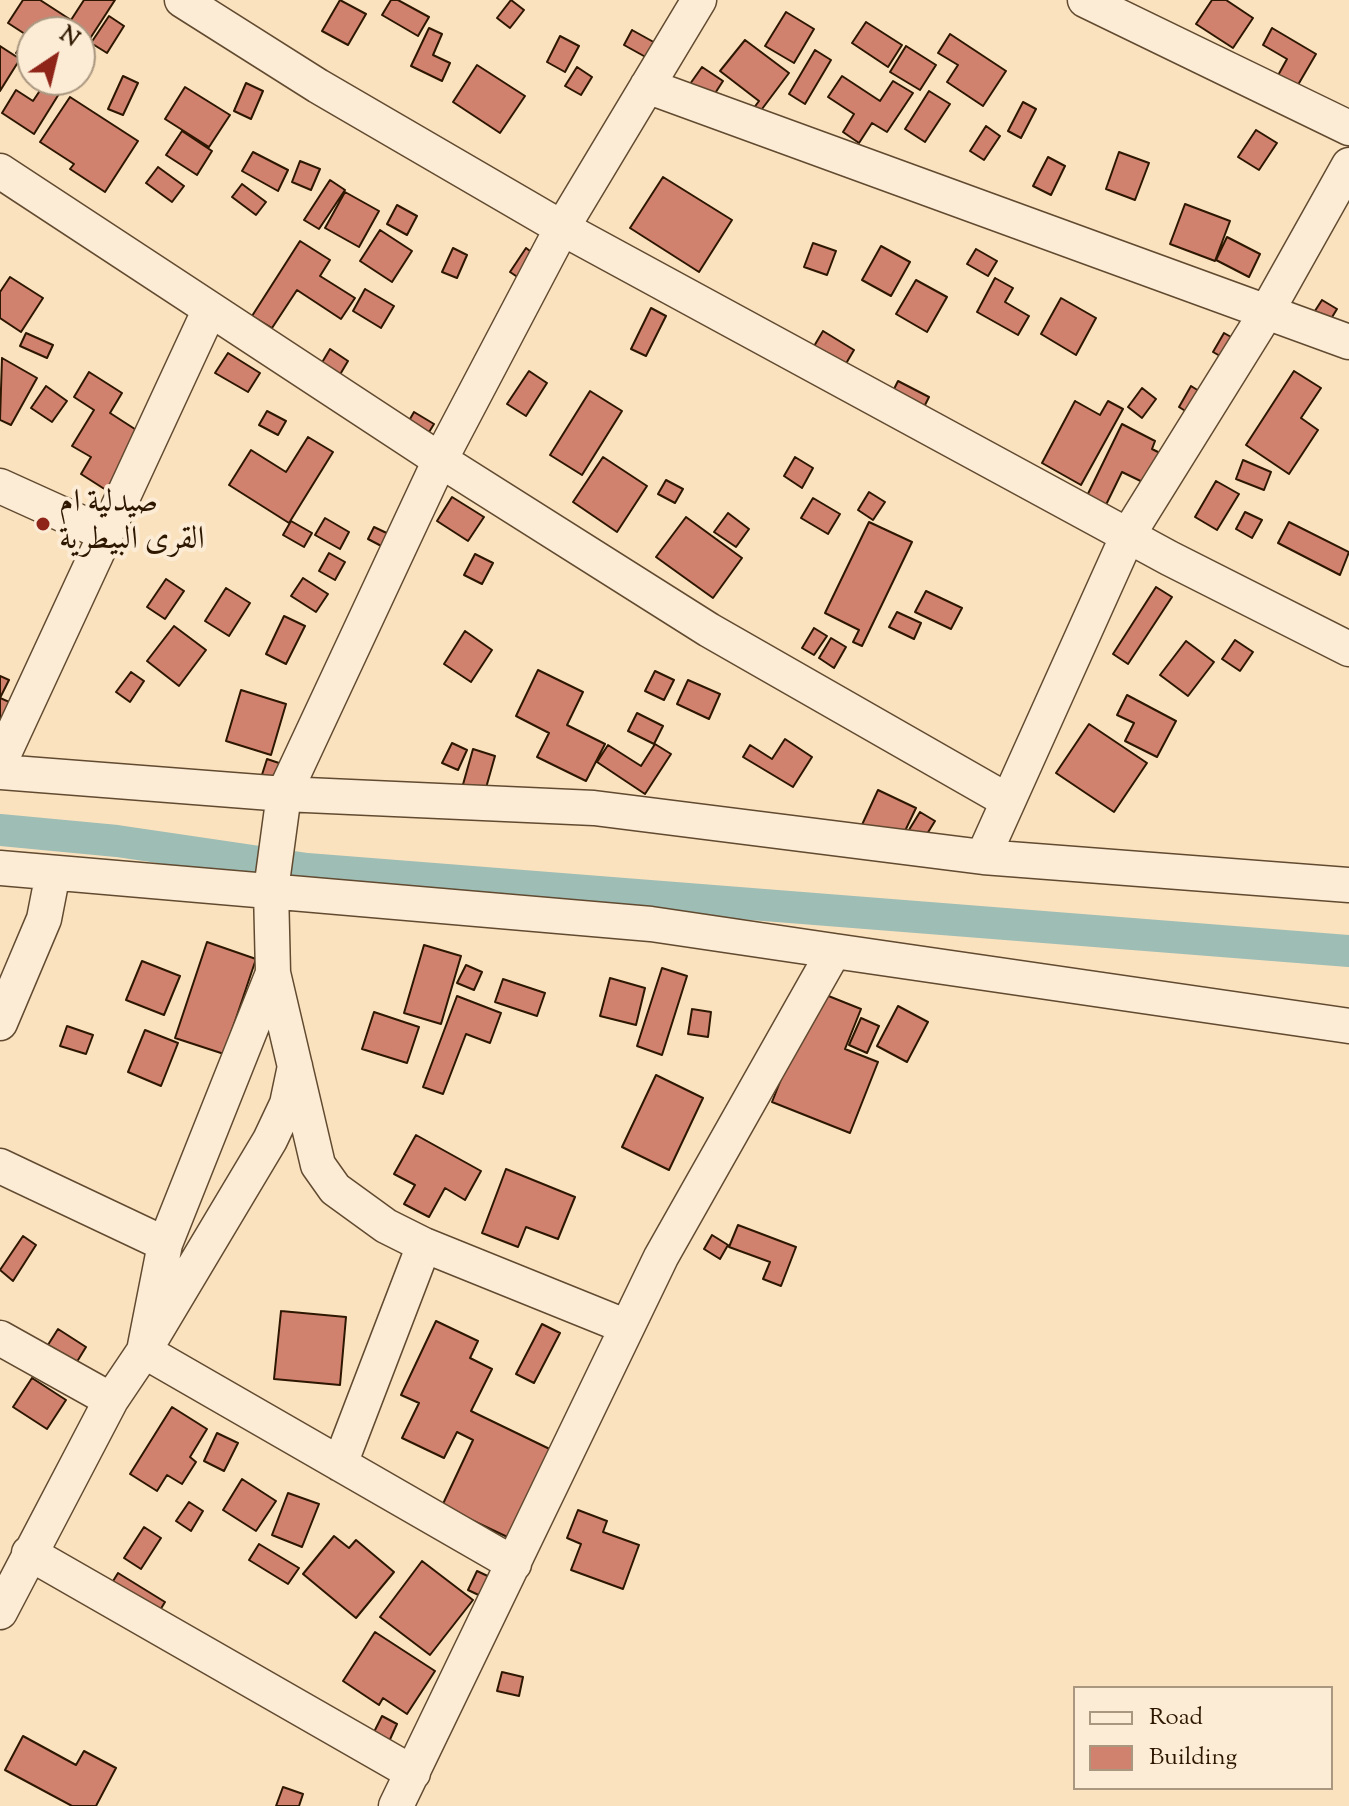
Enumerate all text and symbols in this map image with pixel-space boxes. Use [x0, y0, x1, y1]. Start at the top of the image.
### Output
north arrow [16, 16, 96, 96]
text: N [52, 20, 85, 56]
place label: صيدلية ام القرى البيطرية [59, 487, 205, 562]
marker: صيدلية ام القرى البيطرية [34, 515, 52, 533]
legend [1073, 1686, 1333, 1790]
text: Road [1149, 1701, 1203, 1735]
text: Building [1149, 1741, 1237, 1775]

